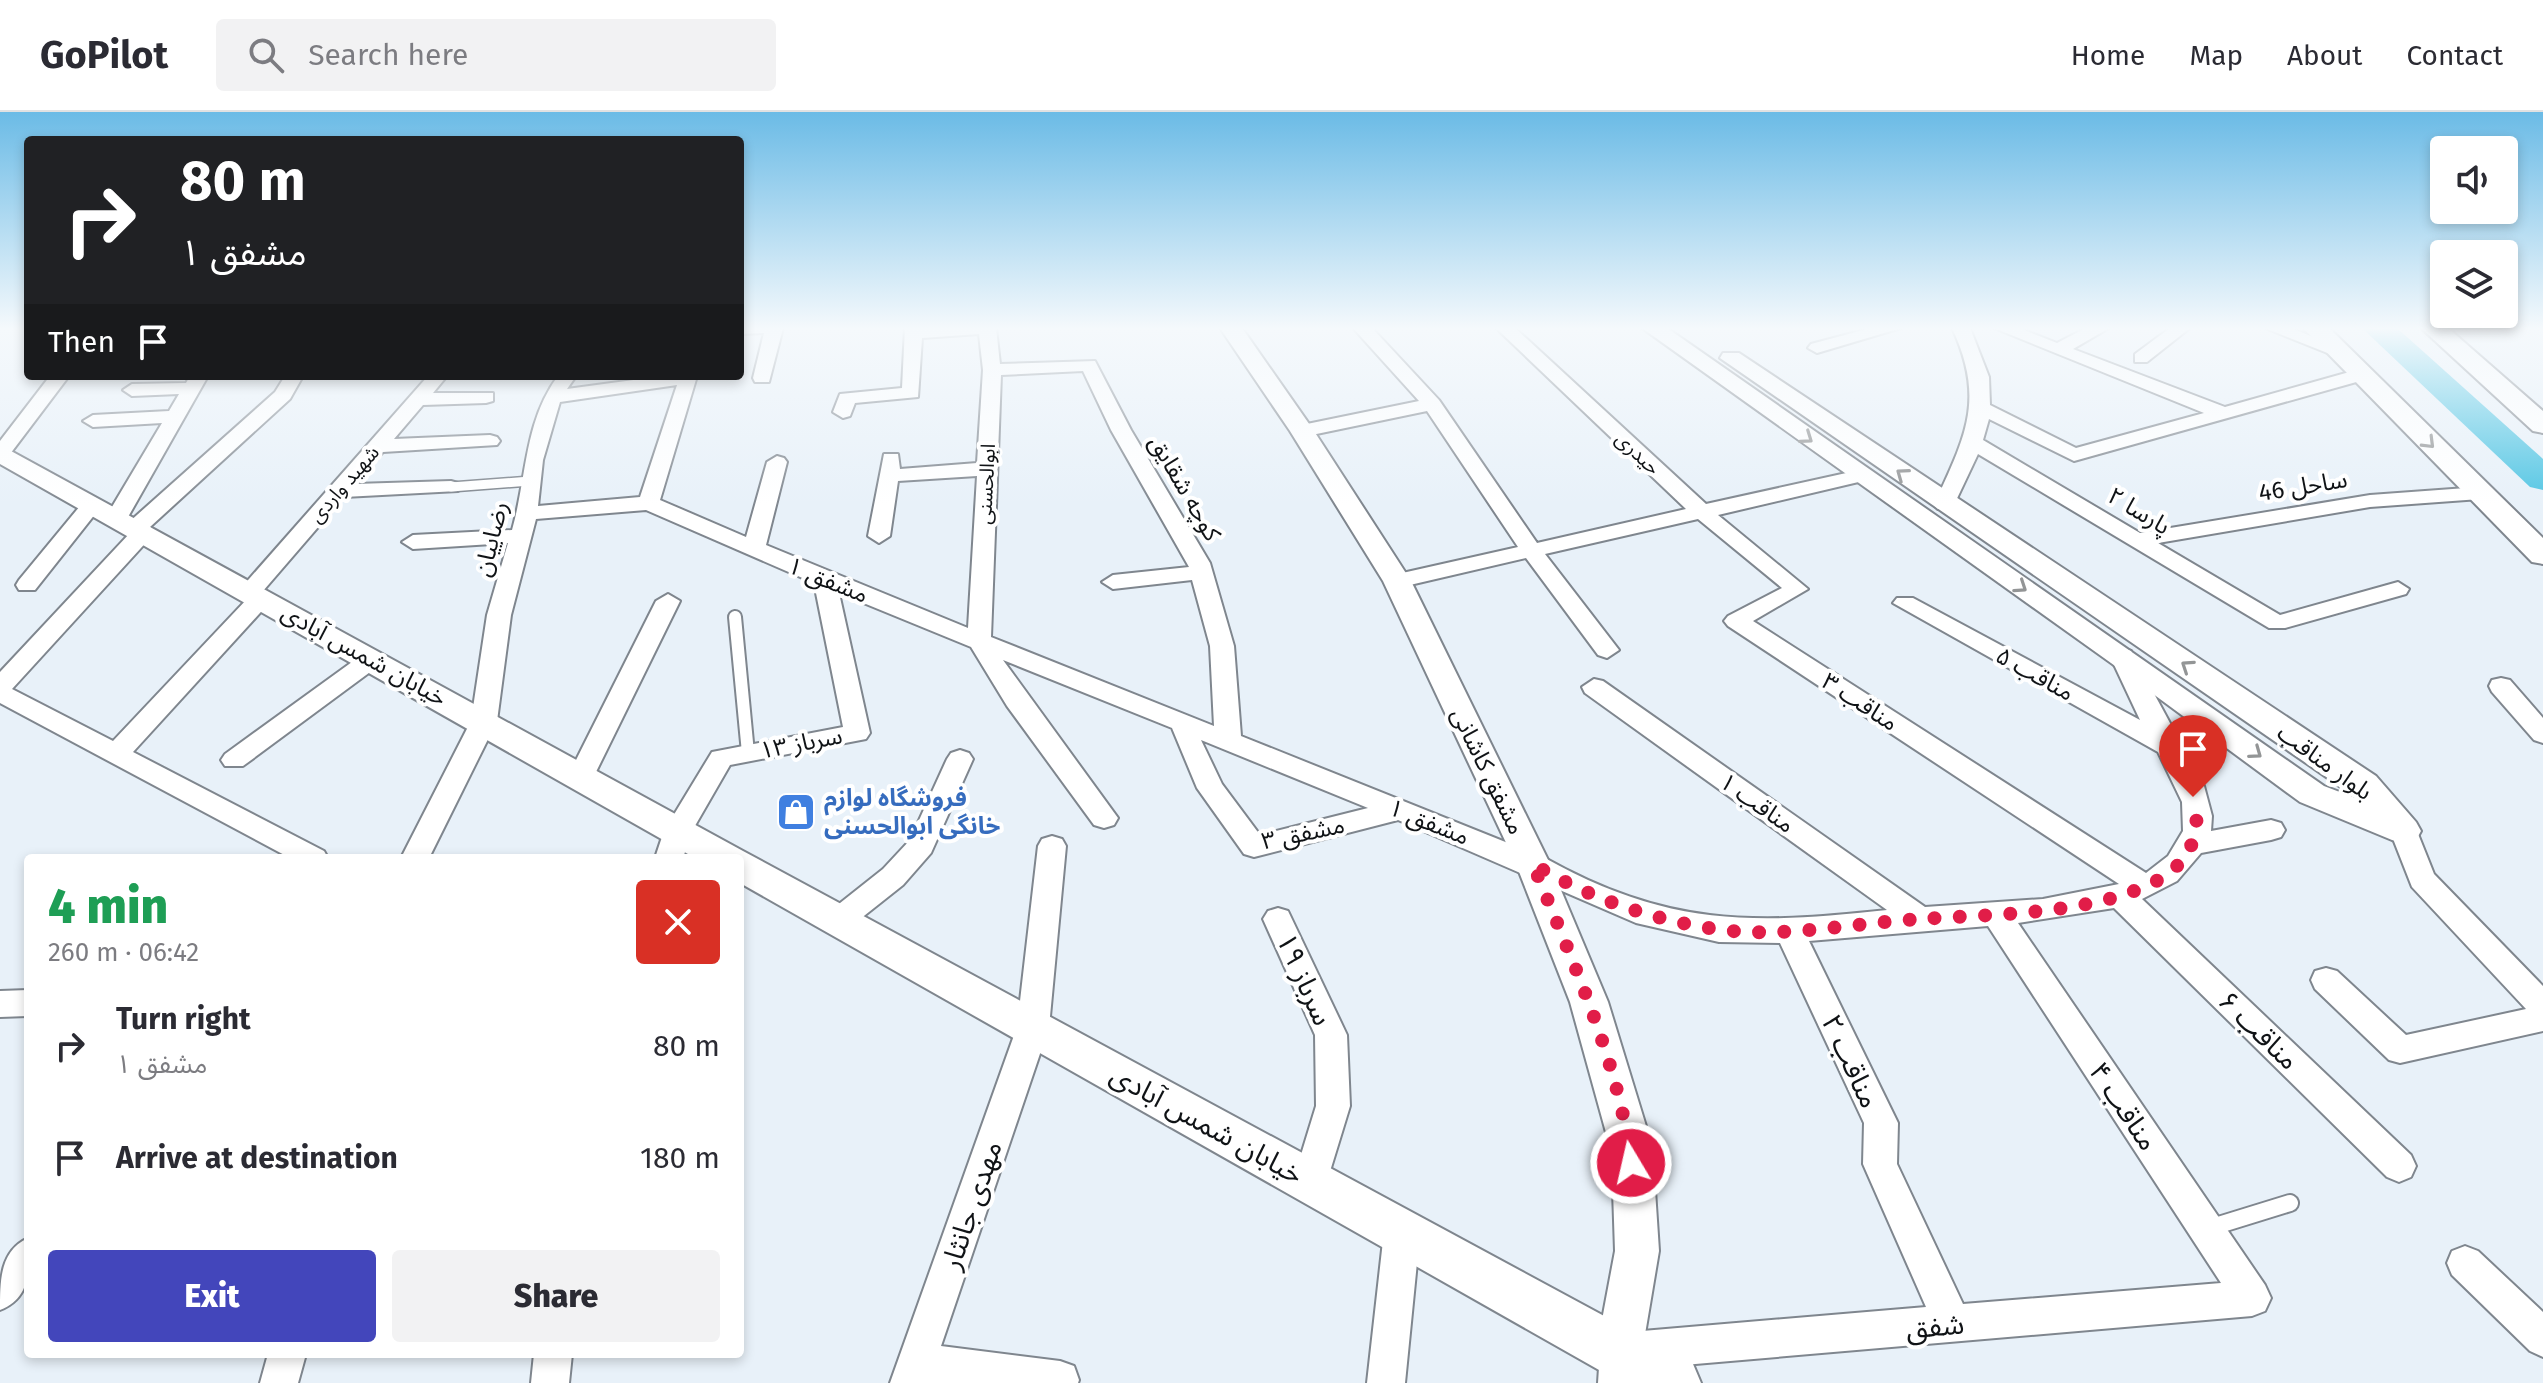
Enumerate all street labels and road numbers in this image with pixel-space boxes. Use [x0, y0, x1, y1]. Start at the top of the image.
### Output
street label: حیدری [1611, 426, 1665, 480]
street label: کوچه شقایق [1143, 430, 1227, 547]
street label: شهید واردی [304, 441, 384, 527]
street label: ابوالحسنی [972, 443, 1000, 525]
street label: ساحل 46 [2257, 465, 2349, 507]
street label: پارسا ۲ [2102, 481, 2175, 542]
street label: رضاییان [468, 499, 514, 579]
street label: مشفق ۱ [783, 551, 872, 610]
street label: خیابان شمس آبادی [276, 598, 452, 712]
street label: مناقب ۵ [1991, 641, 2079, 707]
street label: مناقب ۳ [1817, 667, 1903, 737]
street label: مشفق کاشانی [1444, 703, 1531, 839]
street label: بلوار مناقب [2272, 718, 2378, 806]
street label: سرباز ۱۳ [757, 721, 845, 765]
street label: مناقب ۱ [1714, 767, 1800, 839]
street label: مشفق ۱ [1384, 793, 1473, 852]
street label: مشفق ۳ [1259, 811, 1347, 856]
street label: سرباز ۱۹ [1270, 928, 1339, 1031]
street label: مناقب ۶ [2212, 984, 2306, 1077]
street label: مناقب ۲ [1815, 1009, 1886, 1113]
street label: مناقب ۴ [2082, 1056, 2165, 1157]
street label: خیابان شمس آبادی [1105, 1058, 1309, 1191]
street label: مهدی جانثار [934, 1137, 1009, 1275]
street label: شفق [1904, 1308, 1966, 1346]

